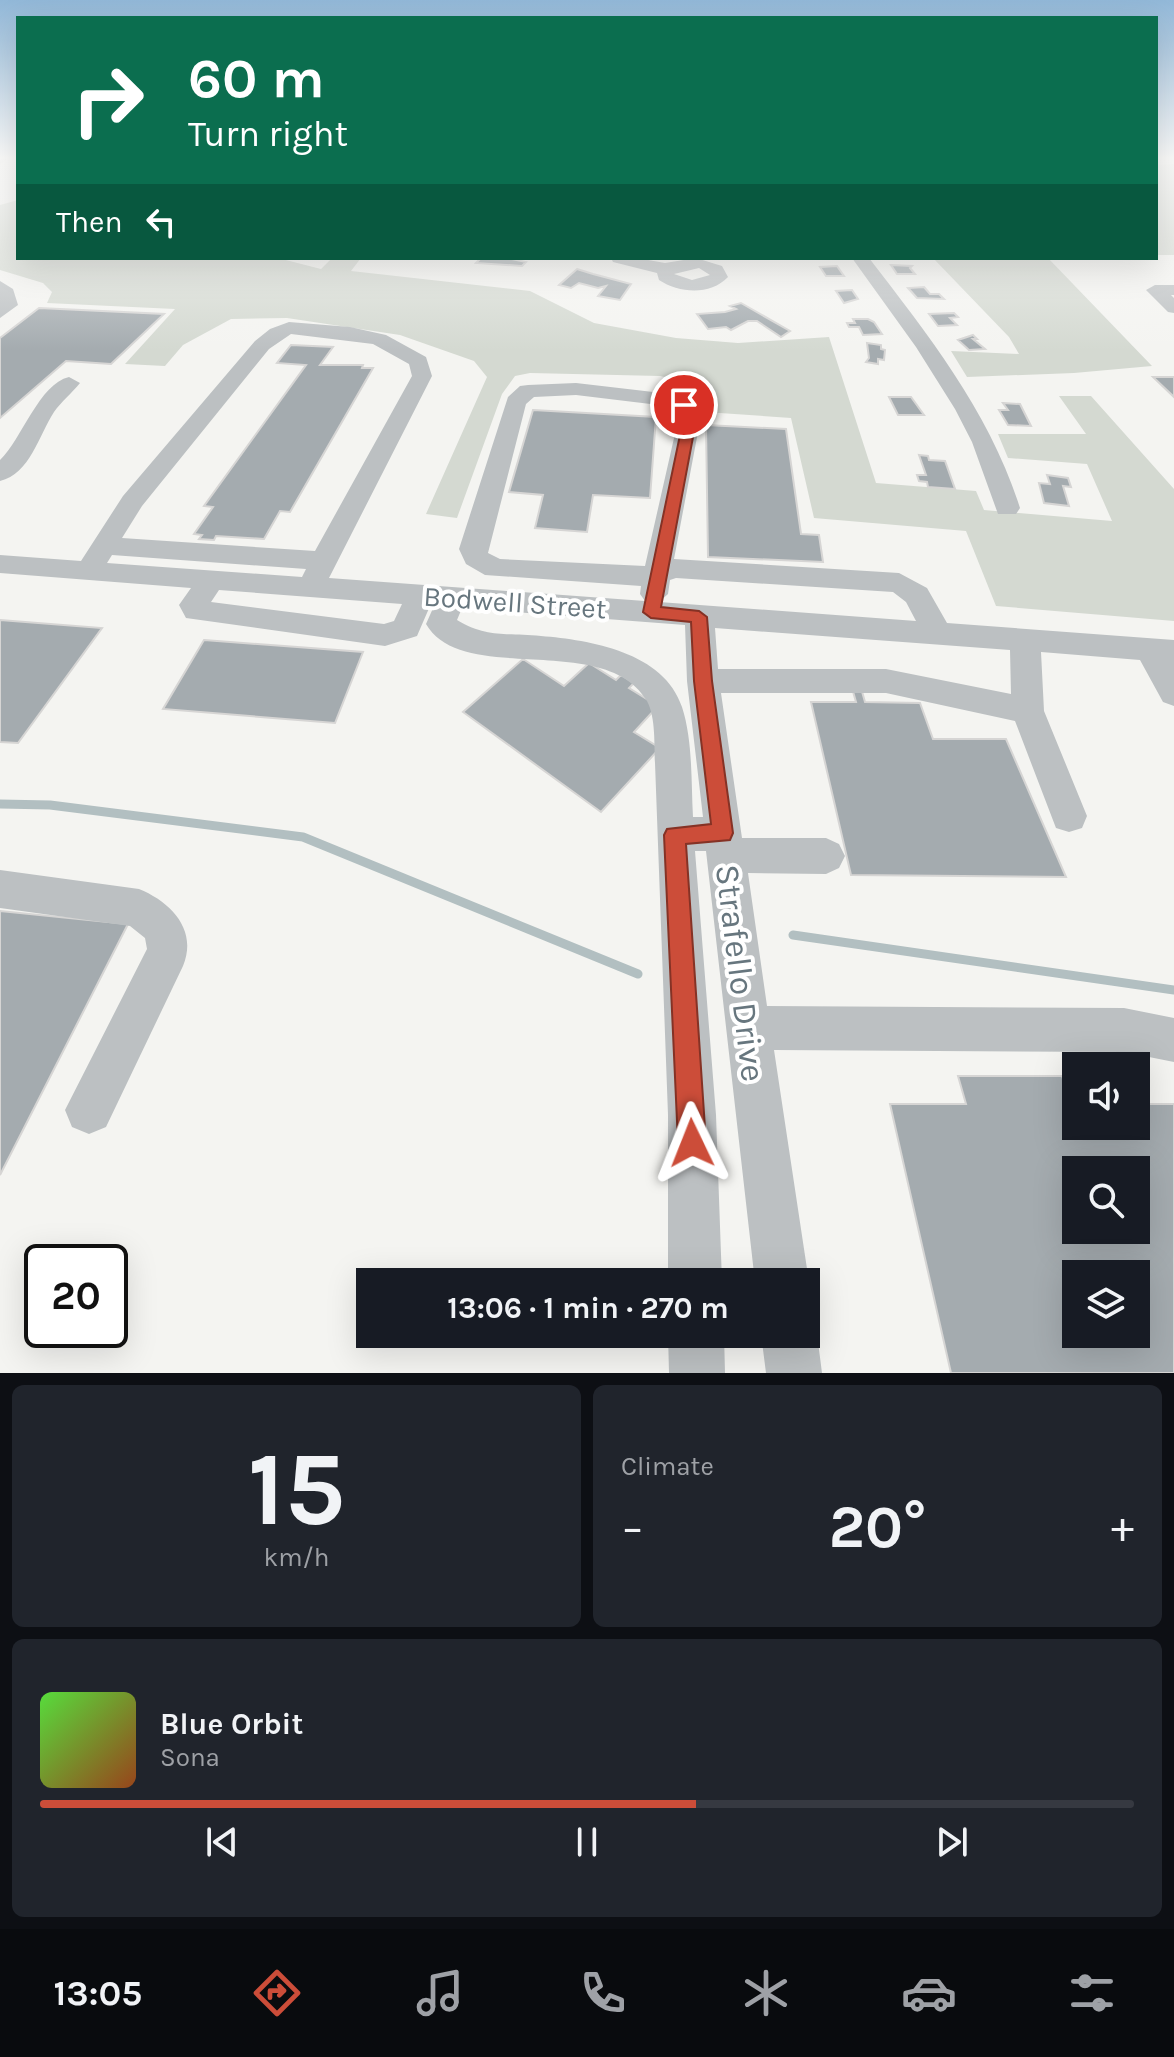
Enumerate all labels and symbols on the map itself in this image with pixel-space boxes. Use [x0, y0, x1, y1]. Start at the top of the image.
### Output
pin [650, 371, 718, 439]
street label: Bodwell Street [422, 580, 607, 625]
street label: Strafello Drive [707, 862, 773, 1084]
position arrow [650, 1101, 734, 1185]
speed limit sign: 20 [24, 1244, 128, 1348]

